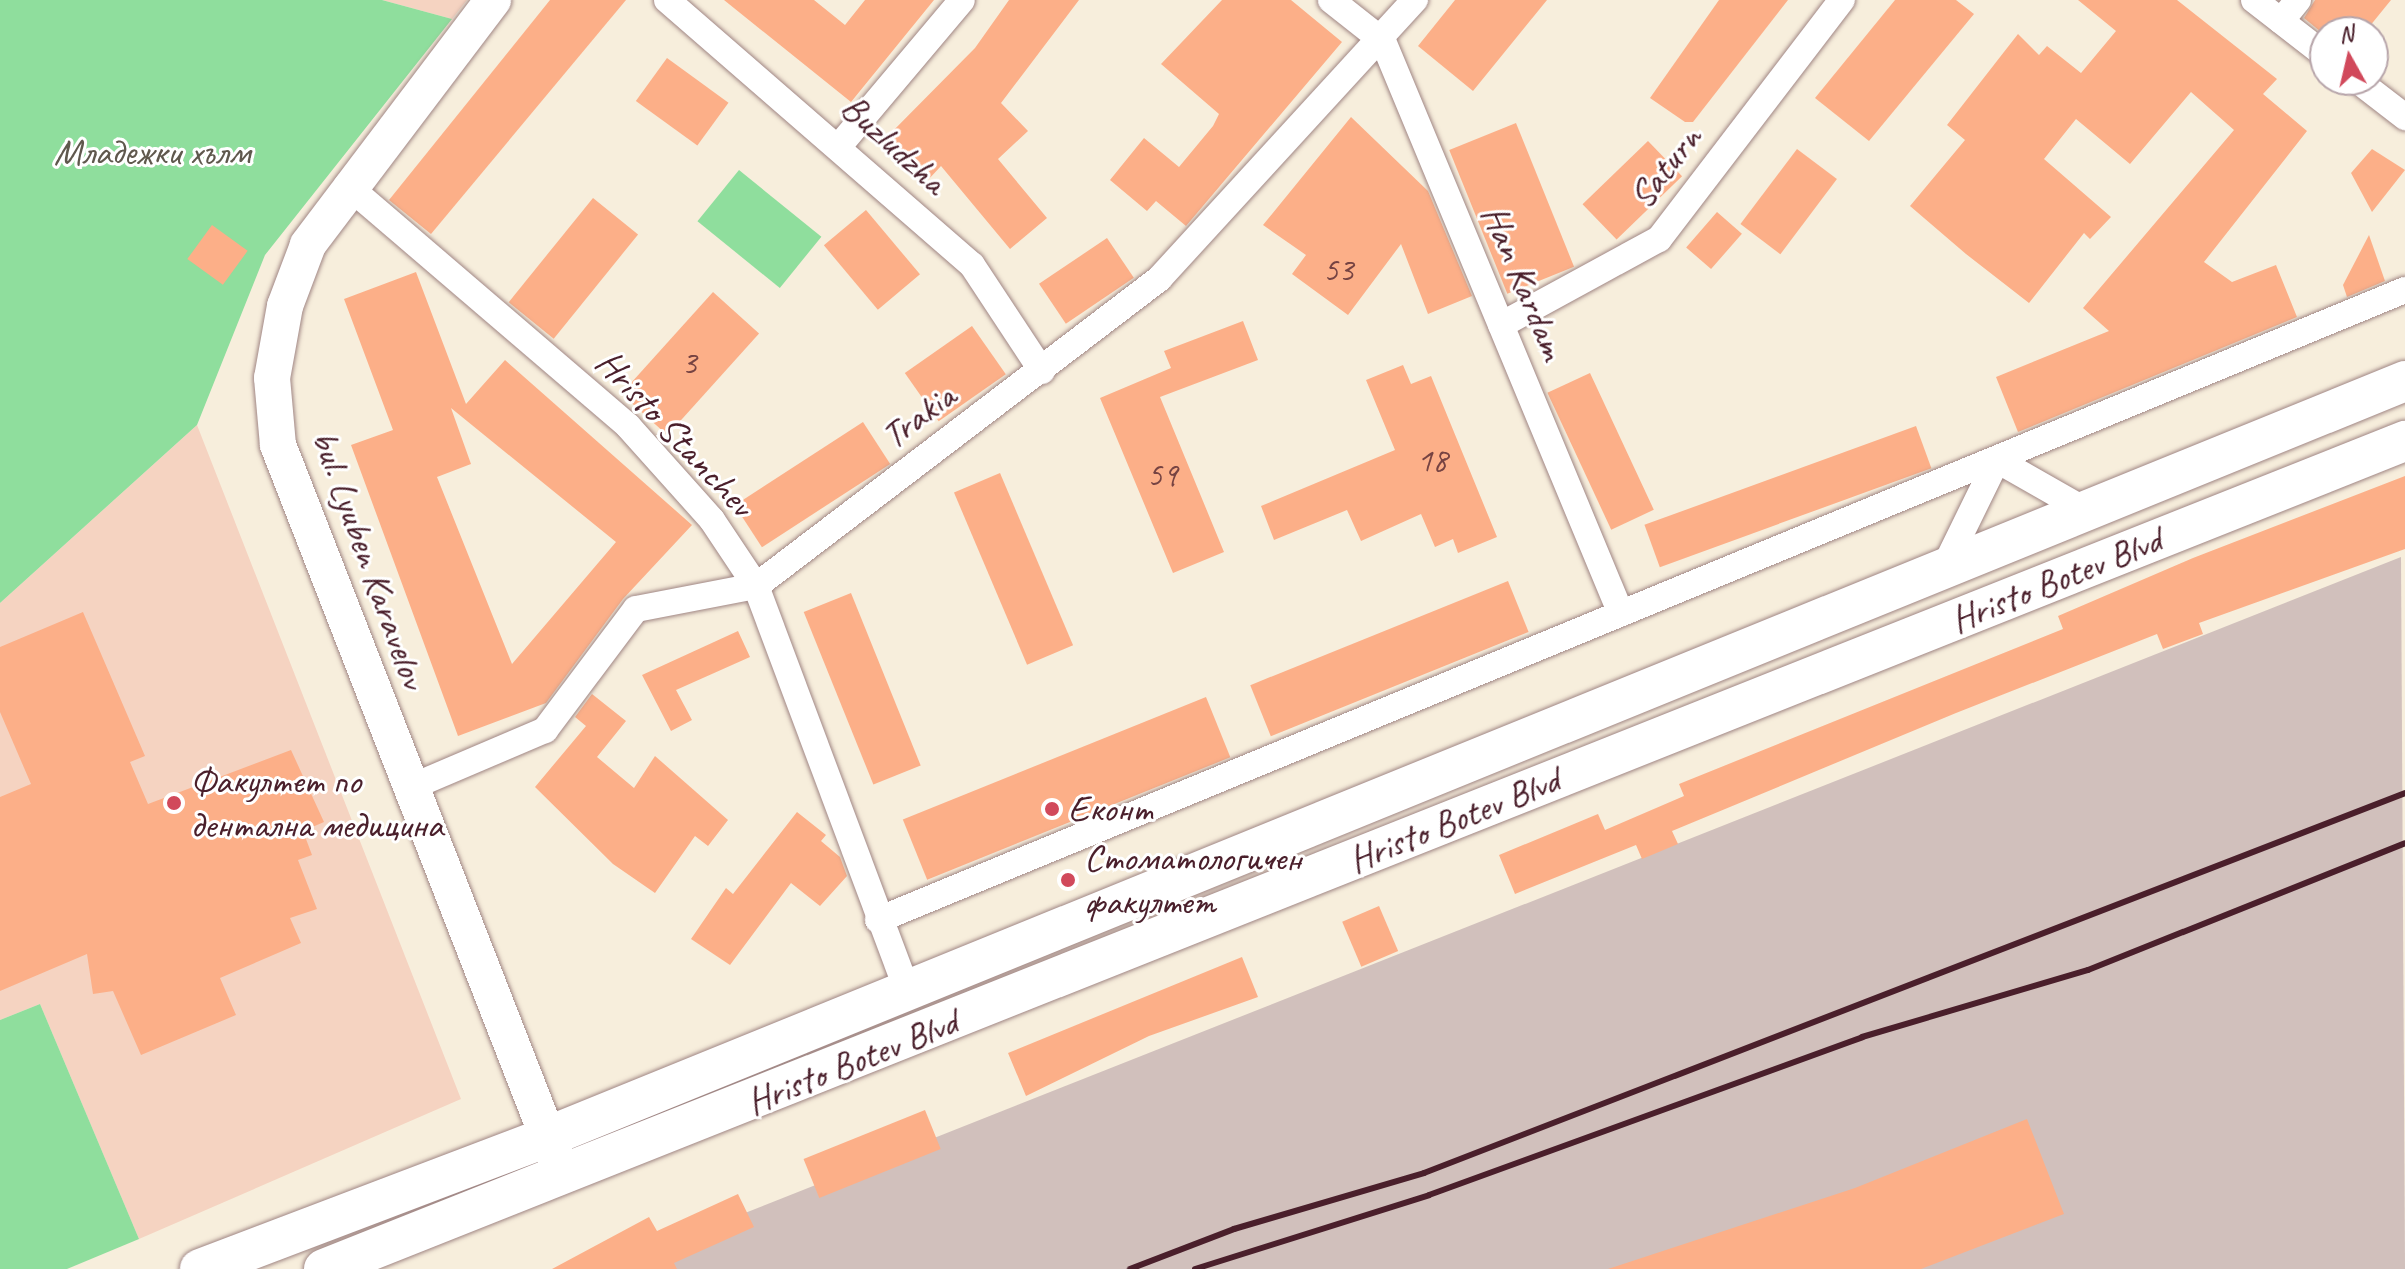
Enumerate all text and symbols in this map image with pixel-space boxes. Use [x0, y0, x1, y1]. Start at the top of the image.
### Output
north arrow [2309, 16, 2389, 96]
text: N [2337, 19, 2355, 49]
street label: Buzludzha [831, 85, 957, 203]
street label: Saturn [1619, 117, 1711, 217]
park label: Младежки хълм [54, 129, 250, 175]
street label: Han Kardam [1471, 198, 1577, 366]
house number: 53 [1323, 250, 1353, 290]
street label: Hristo Stanchev [586, 340, 764, 526]
house number: 3 [681, 343, 697, 383]
street label: Trakia [872, 373, 964, 459]
street label: bul. Lyuben Karavelov [301, 424, 437, 694]
house number: 18 [1417, 440, 1447, 480]
house number: 59 [1147, 455, 1177, 495]
street label: Hristo Botev Blvd [1943, 517, 2169, 643]
street label: Hristo Botev Blvd [1341, 757, 1567, 883]
place label: Факултет по дентална медицина [190, 758, 443, 848]
place label: Еконт [1068, 786, 1153, 832]
marker: Факултет по дентална медицина [165, 794, 183, 812]
marker: Еконт [1043, 800, 1061, 818]
place label: Стоматологичен факултет [1084, 835, 1301, 924]
marker: Стоматологичен факултет [1059, 871, 1077, 889]
street label: Hristo Botev Blvd [739, 999, 965, 1125]

